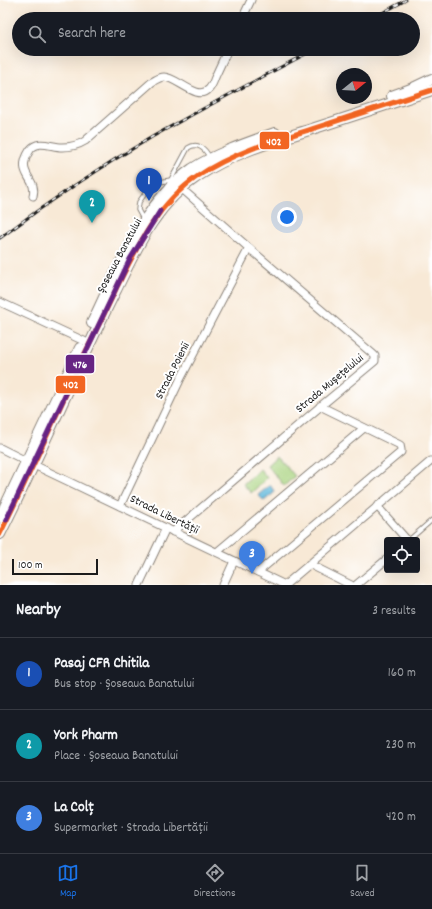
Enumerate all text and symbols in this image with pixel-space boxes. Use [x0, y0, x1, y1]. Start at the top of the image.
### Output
search box [12, 12, 420, 56]
icon: search [26, 23, 48, 45]
text: Search here [58, 23, 126, 45]
north arrow [336, 68, 372, 104]
line badge: 402 [259, 131, 290, 150]
text: 402 [266, 135, 282, 151]
pin: 1 [136, 168, 162, 201]
pin: 2 [79, 190, 105, 223]
your location [277, 207, 297, 227]
street label: Șoseaua Banatului [93, 216, 147, 296]
street label: Strada Poienii [151, 340, 195, 402]
street label: Strada Mușețelului [292, 350, 368, 418]
line badge: 476 [65, 354, 95, 374]
text: 476 [73, 358, 88, 374]
line badge: 402 [55, 375, 86, 394]
text: 402 [63, 378, 79, 394]
street label: Strada Libertății [127, 491, 201, 539]
map controls [384, 537, 420, 573]
button: locate [384, 537, 420, 573]
pin: 3 [239, 541, 265, 574]
scale bar [12, 557, 98, 576]
text: 100 m [18, 558, 42, 574]
text: Nearby [16, 599, 60, 623]
text: 3 results [372, 602, 416, 621]
text: Pasaj CFR Chitila [54, 653, 149, 675]
text: 1 [28, 664, 30, 683]
text: 160 m [388, 664, 416, 683]
text: Bus stop · Șoseaua Banatului [54, 675, 194, 694]
text: York Pharm [54, 725, 118, 747]
text: 2 [26, 736, 32, 755]
text: 230 m [386, 736, 416, 755]
text: Place · Șoseaua Banatului [54, 747, 178, 766]
text: La Colț [54, 797, 94, 819]
text: 3 [26, 808, 32, 827]
text: 420 m [386, 808, 416, 827]
text: Supermarket · Strada Libertății [54, 819, 208, 838]
tab: Map [57, 862, 79, 902]
tab: Directions [194, 862, 236, 902]
tab: Saved [350, 862, 375, 902]

